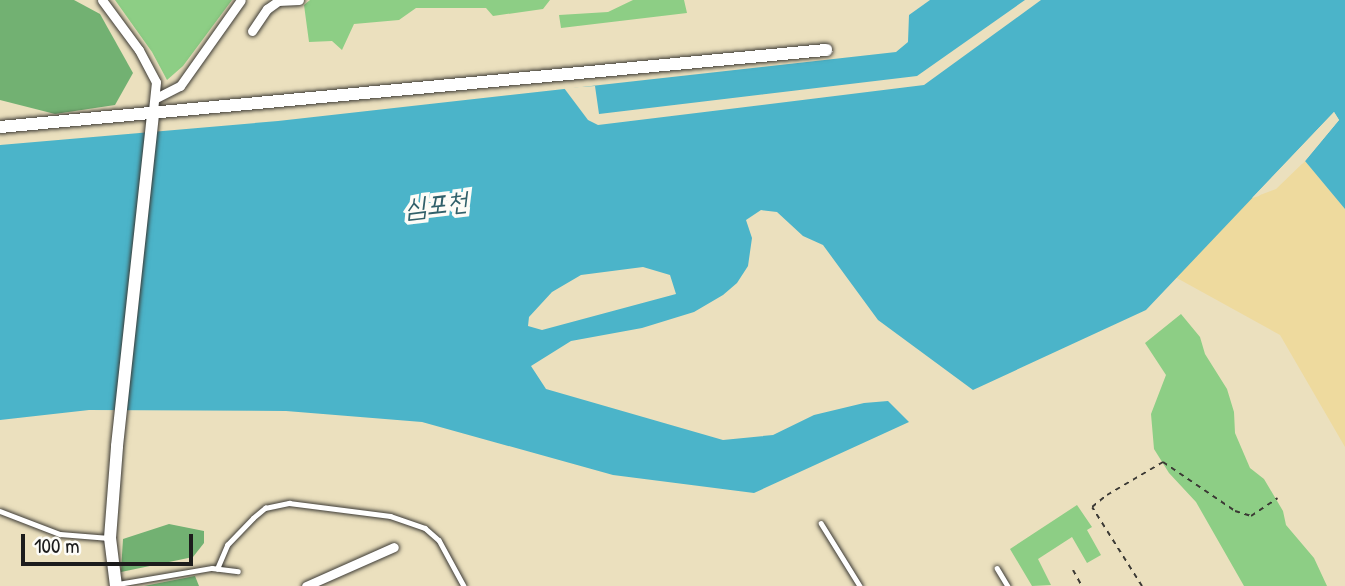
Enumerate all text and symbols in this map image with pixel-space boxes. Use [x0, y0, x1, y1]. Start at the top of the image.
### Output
water label: 심포천 [403, 185, 469, 223]
scale bar [24, 520, 196, 564]
text: 100 m [34, 531, 80, 560]

